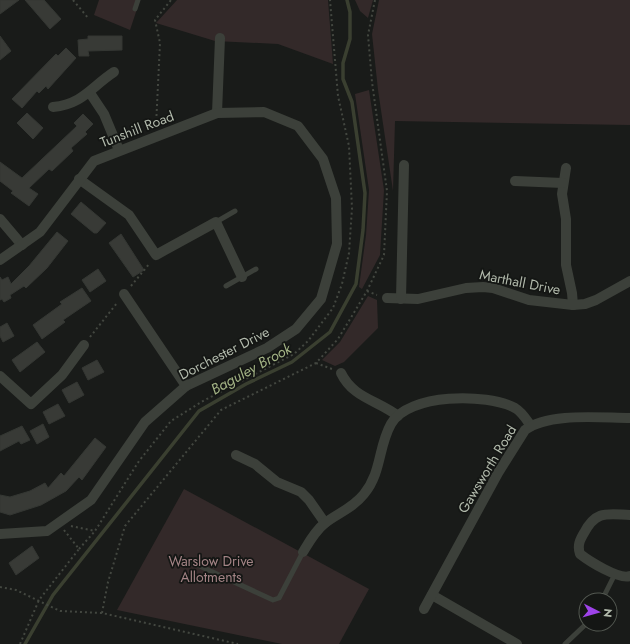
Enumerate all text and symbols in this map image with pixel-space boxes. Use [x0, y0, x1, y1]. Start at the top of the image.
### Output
street label: Tunshill Road [97, 106, 177, 152]
street label: Marthall Drive [478, 264, 562, 300]
street label: Dorchester Drive [175, 322, 273, 384]
water label: Baguley Brook [207, 337, 296, 400]
street label: Gawsworth Road [453, 421, 521, 517]
park label: Warslow Drive Allotments [168, 551, 254, 587]
north arrow [578, 592, 618, 632]
text: N [600, 608, 616, 618]

